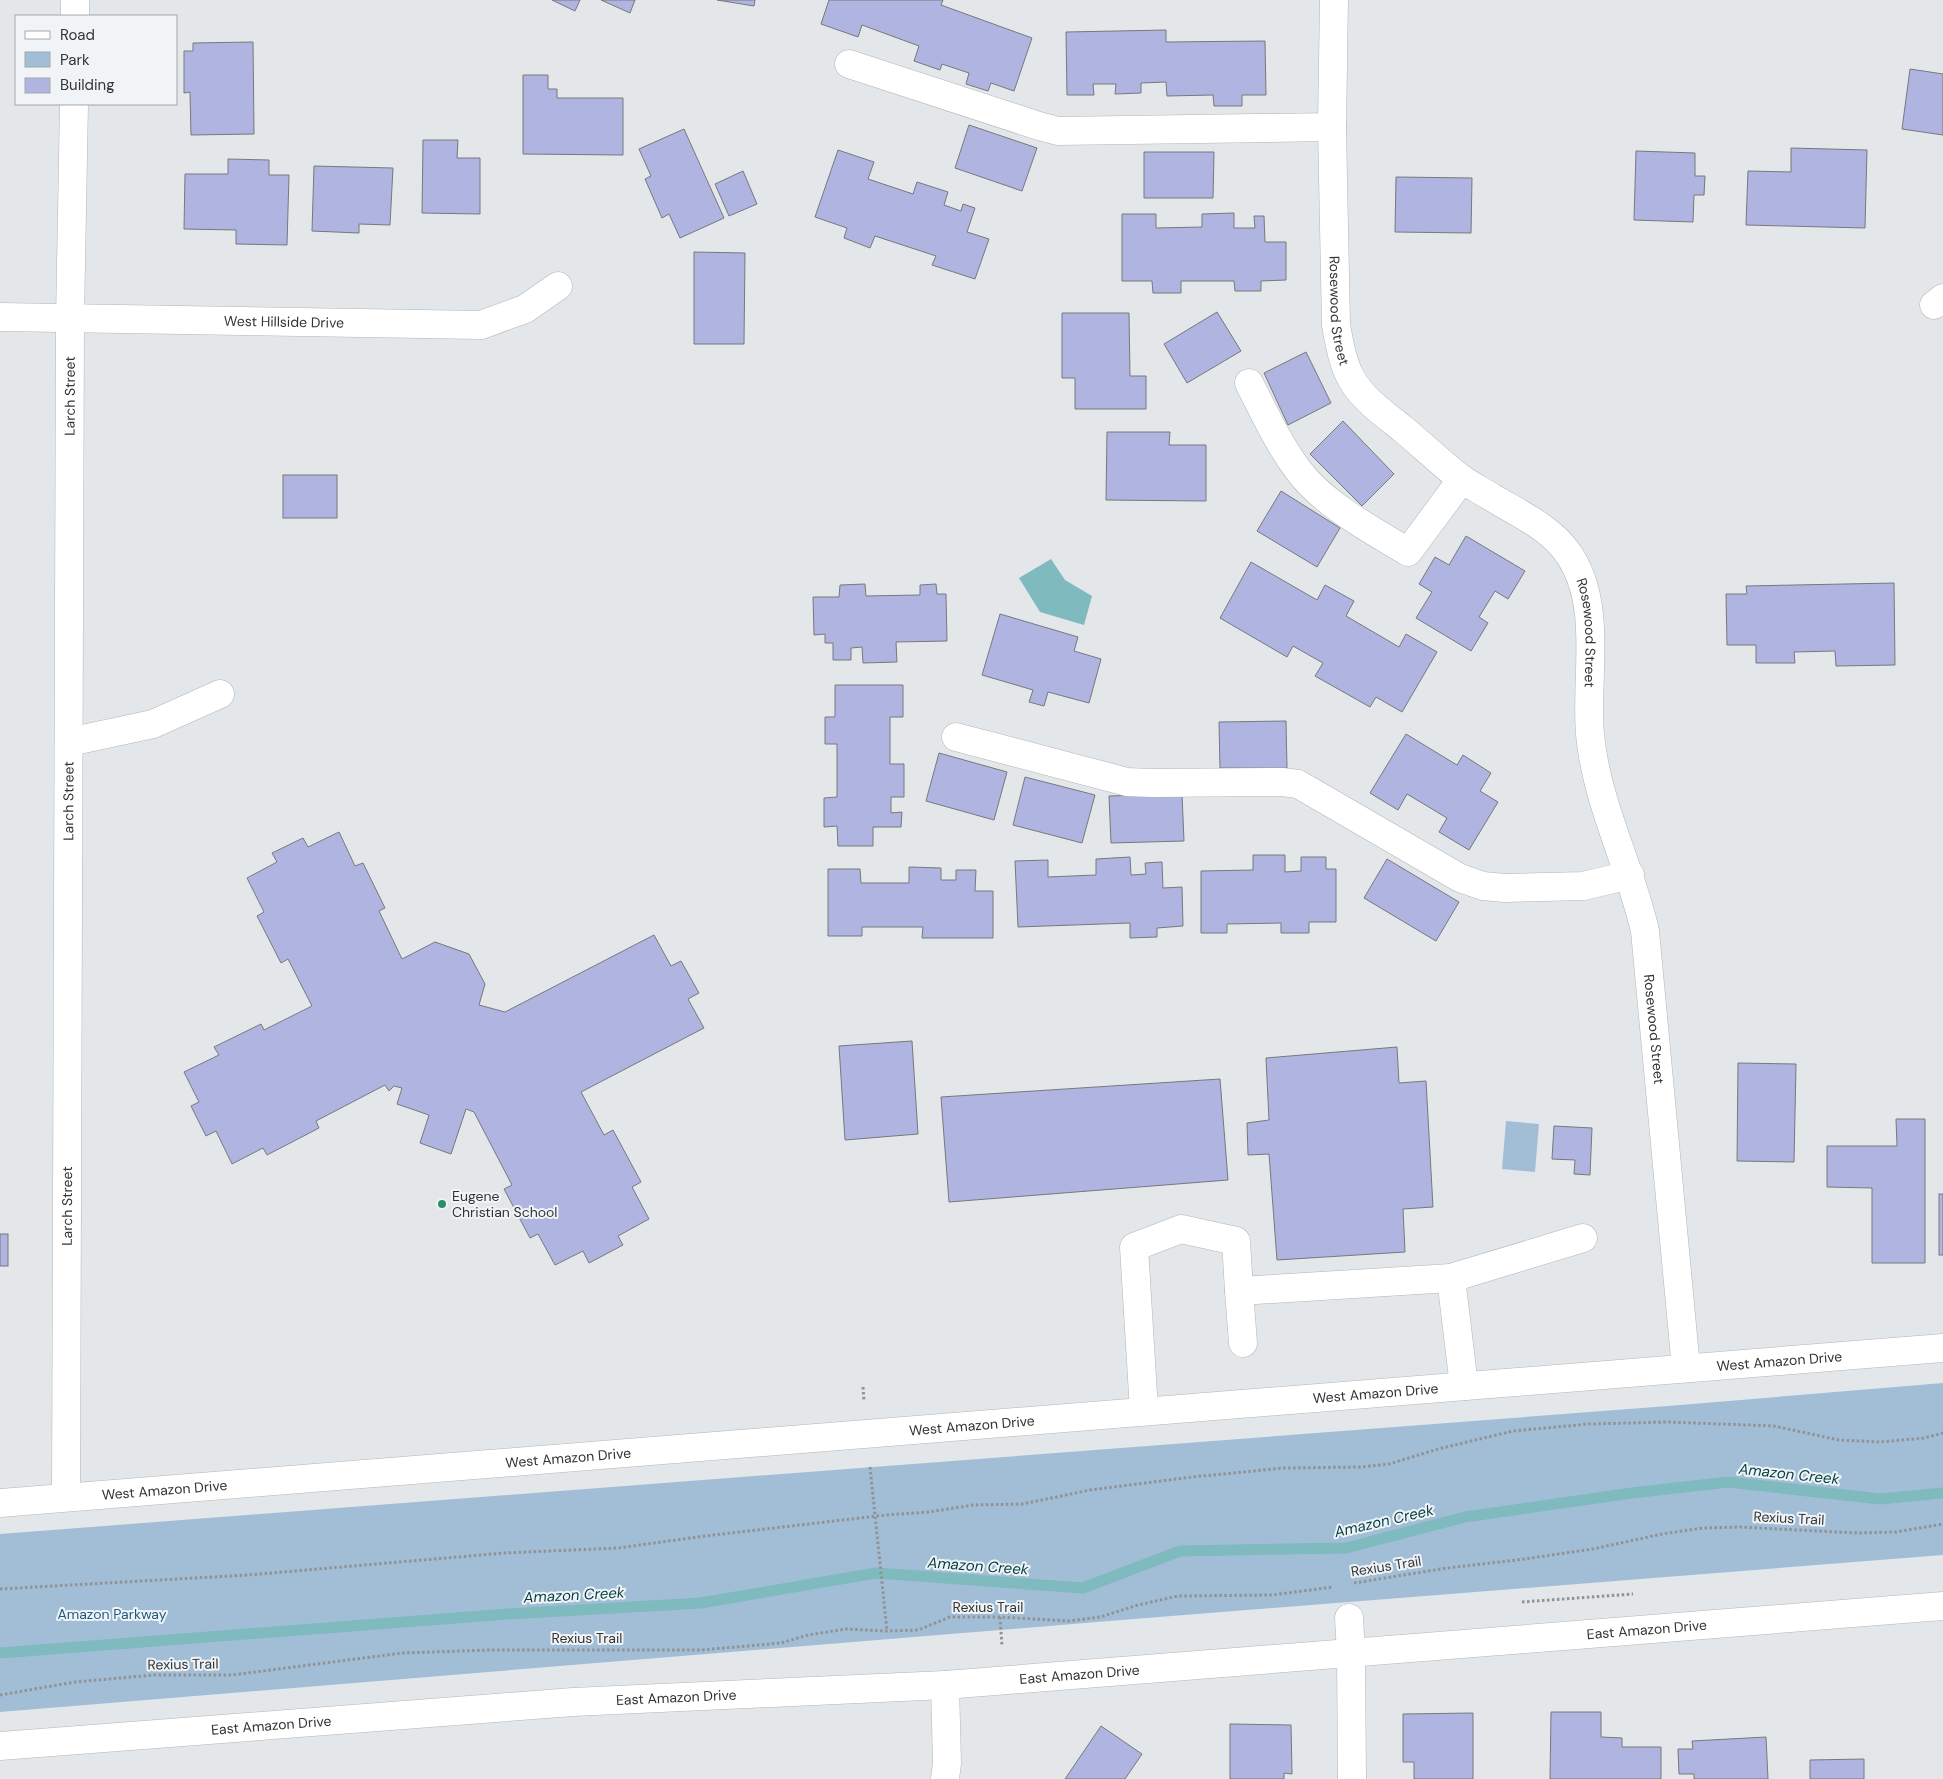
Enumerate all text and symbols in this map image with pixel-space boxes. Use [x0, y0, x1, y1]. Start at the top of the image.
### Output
legend [15, 15, 178, 105]
text: Road [60, 25, 95, 45]
text: Park [60, 50, 90, 70]
text: Building [60, 75, 115, 95]
street label: Rosewood Street [1326, 256, 1354, 368]
street label: West Hillside Drive [224, 312, 344, 332]
street label: Larch Street [61, 356, 79, 436]
street label: Rosewood Street [1573, 576, 1600, 688]
street label: Larch Street [59, 761, 77, 841]
street label: Rosewood Street [1640, 973, 1668, 1085]
street label: Larch Street [58, 1166, 76, 1246]
place label: Eugene Christian School [452, 1187, 557, 1221]
marker: Eugene Christian School [436, 1198, 448, 1210]
street label: West Amazon Drive [1716, 1347, 1843, 1375]
street label: West Amazon Drive [1312, 1379, 1439, 1407]
street label: West Amazon Drive [908, 1411, 1035, 1439]
street label: West Amazon Drive [505, 1444, 632, 1472]
water label: Amazon Creek [1737, 1459, 1841, 1489]
street label: West Amazon Drive [101, 1476, 228, 1504]
water label: Amazon Creek [1331, 1500, 1436, 1542]
street label: Rexius Trail [1753, 1507, 1825, 1529]
water label: Amazon Creek [926, 1552, 1029, 1580]
street label: Rexius Trail [1350, 1552, 1422, 1580]
water label: Amazon Creek [522, 1582, 625, 1608]
street label: Rexius Trail [953, 1598, 1023, 1616]
park label: Amazon Parkway [57, 1605, 167, 1623]
street label: East Amazon Drive [1586, 1616, 1708, 1643]
street label: Rexius Trail [552, 1629, 622, 1647]
street label: Rexius Trail [147, 1654, 219, 1674]
street label: East Amazon Drive [1019, 1661, 1140, 1688]
street label: East Amazon Drive [616, 1686, 737, 1709]
street label: East Amazon Drive [210, 1712, 332, 1739]

